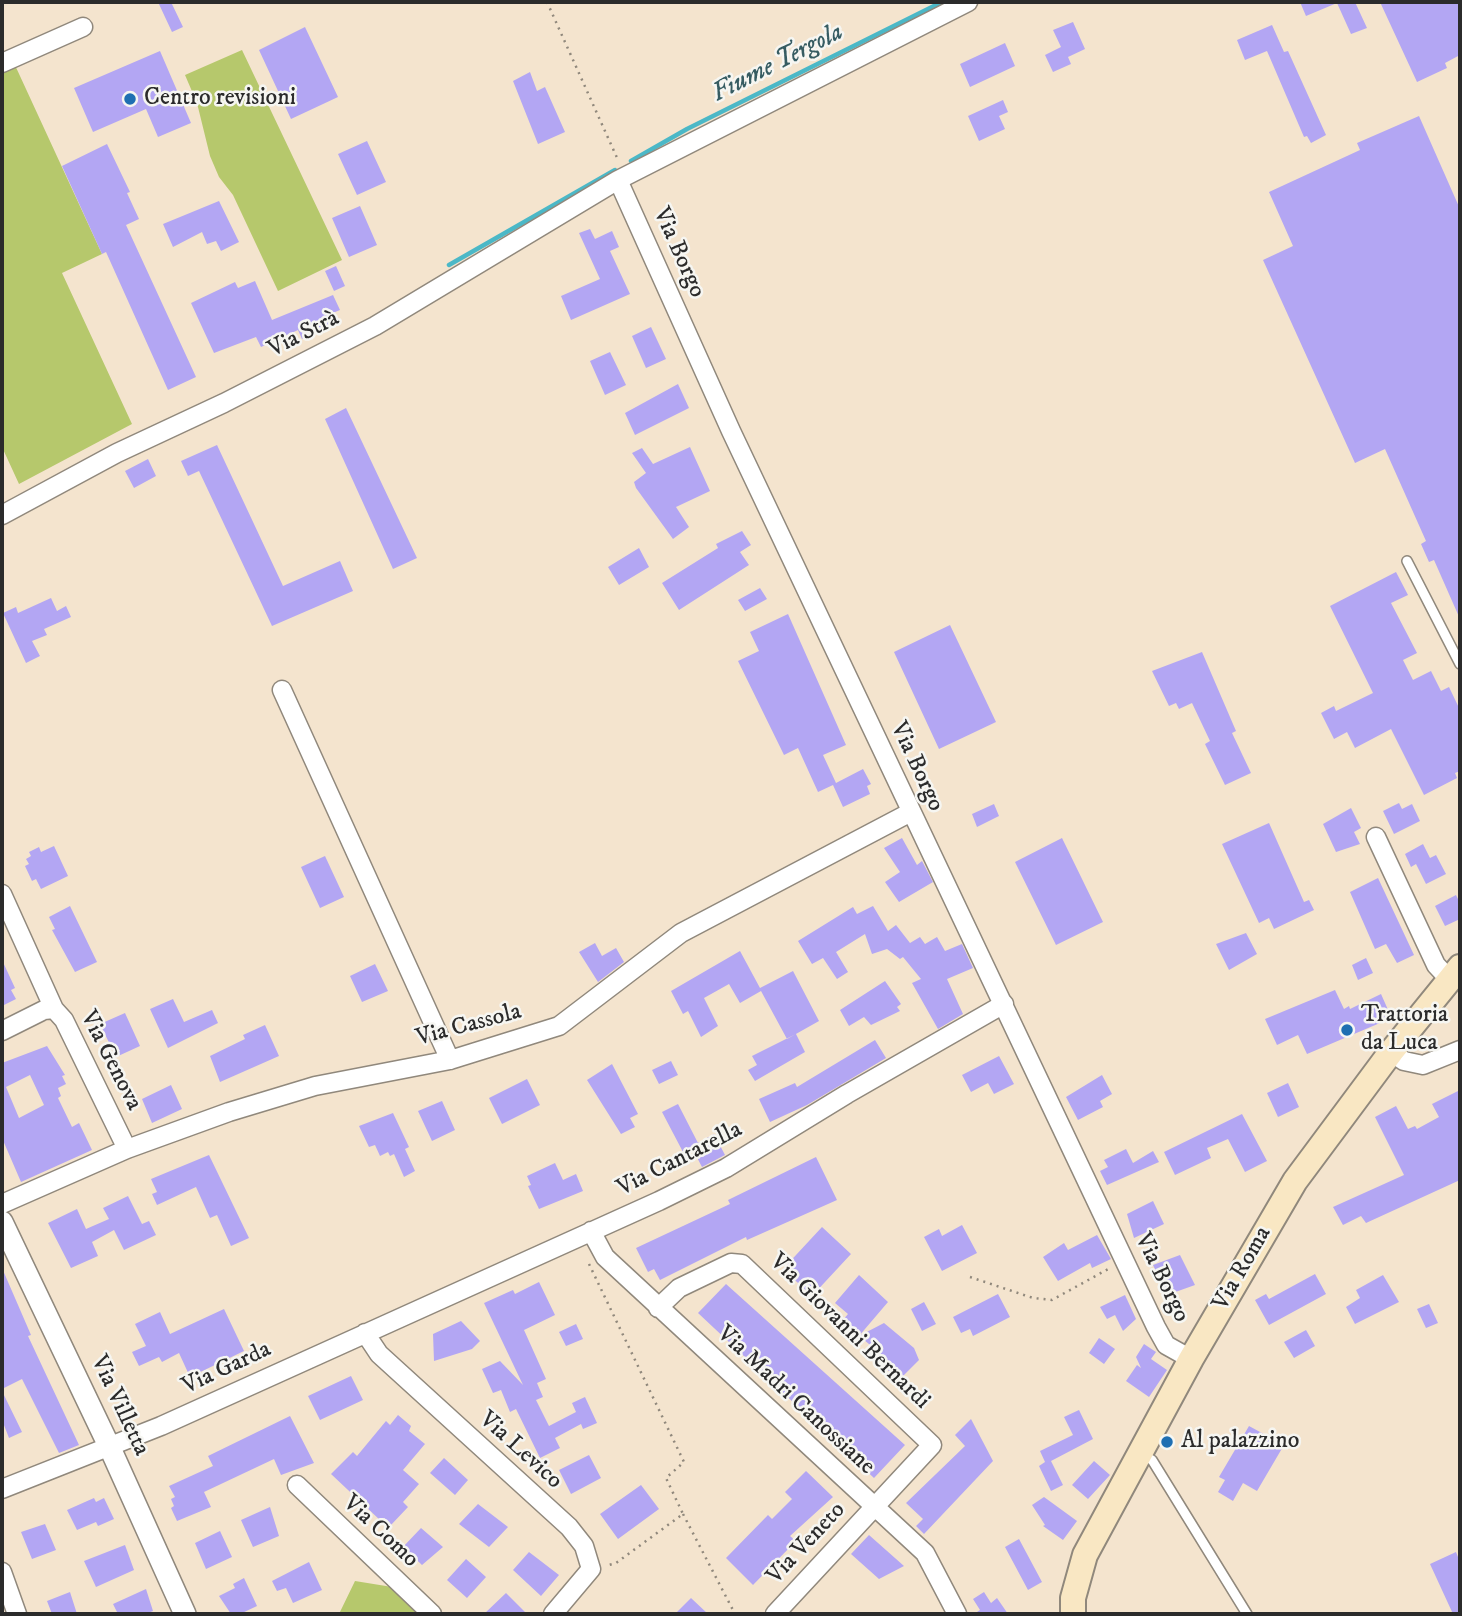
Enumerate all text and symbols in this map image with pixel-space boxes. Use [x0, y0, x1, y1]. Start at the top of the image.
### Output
water label: Fiume Tergola [707, 18, 849, 110]
place label: Centro revisioni [144, 85, 296, 113]
marker: Centro revisioni [122, 91, 138, 107]
street label: Via Borgo [645, 203, 711, 303]
street label: Via Strà [264, 305, 344, 365]
street label: Via Borgo [883, 718, 949, 816]
street label: Via Cassola [413, 998, 525, 1054]
place label: Trattoria da Luca [1361, 1002, 1448, 1058]
street label: Via Genova [73, 1006, 147, 1116]
marker: Trattoria da Luca [1339, 1022, 1355, 1038]
street label: Via Cantarella [613, 1116, 747, 1204]
street label: Via Roma [1207, 1222, 1279, 1316]
street label: Via Borgo [1127, 1229, 1195, 1327]
street label: Via Giovanni Bernardi [763, 1248, 935, 1416]
street label: Via Madri Canossiane [710, 1320, 880, 1482]
street label: Via Garda [178, 1336, 276, 1402]
street label: Via Villetta [83, 1351, 155, 1461]
street label: Via Levico [472, 1406, 568, 1496]
place label: Al palazzino [1181, 1428, 1299, 1456]
marker: Al palazzino [1159, 1434, 1175, 1450]
street label: Via Como [336, 1489, 424, 1575]
street label: Via Veneto [762, 1497, 852, 1591]

